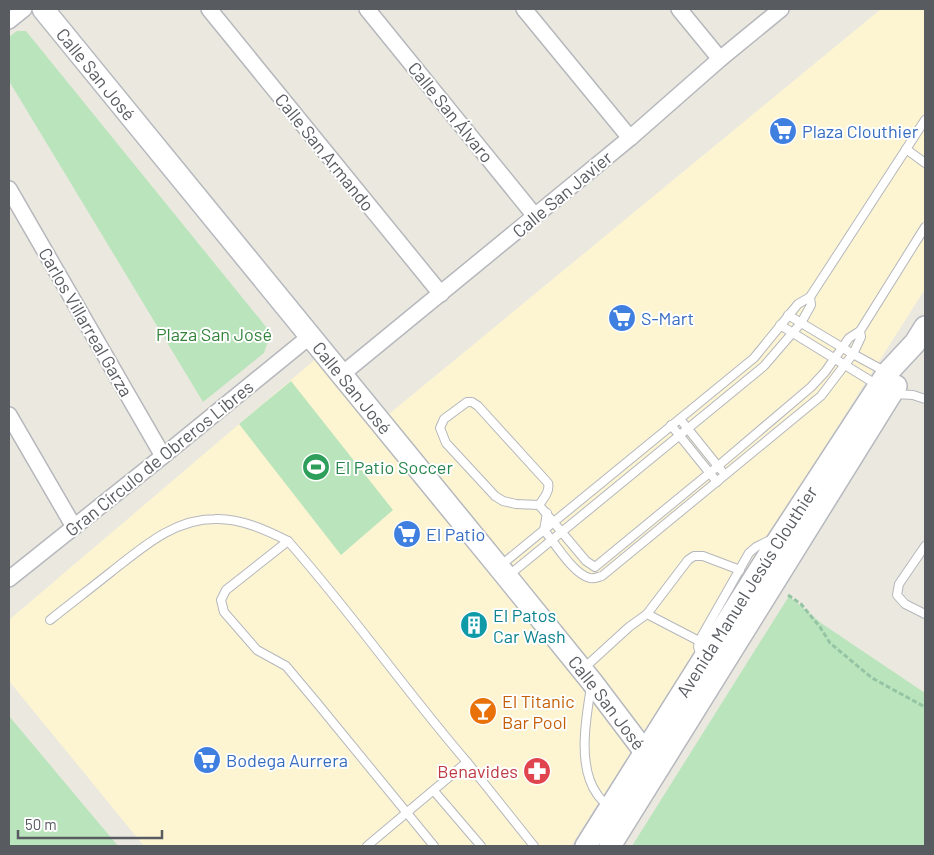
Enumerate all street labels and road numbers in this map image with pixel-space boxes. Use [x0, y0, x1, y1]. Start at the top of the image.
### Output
street label: Calle San José [52, 23, 140, 125]
street label: Calle San Álvaro [404, 57, 498, 167]
street label: Calle San Armando [271, 89, 379, 215]
street label: Calle San Javier [508, 146, 617, 242]
street label: Carlos Villarreal Garza [34, 243, 138, 401]
street label: Calle San José [308, 337, 397, 438]
street label: Gran Círculo de Obreros Libres [61, 375, 257, 541]
street label: Avenida Manuel Jesús Clouthier [671, 481, 822, 701]
street label: Calle San José [564, 651, 650, 754]

